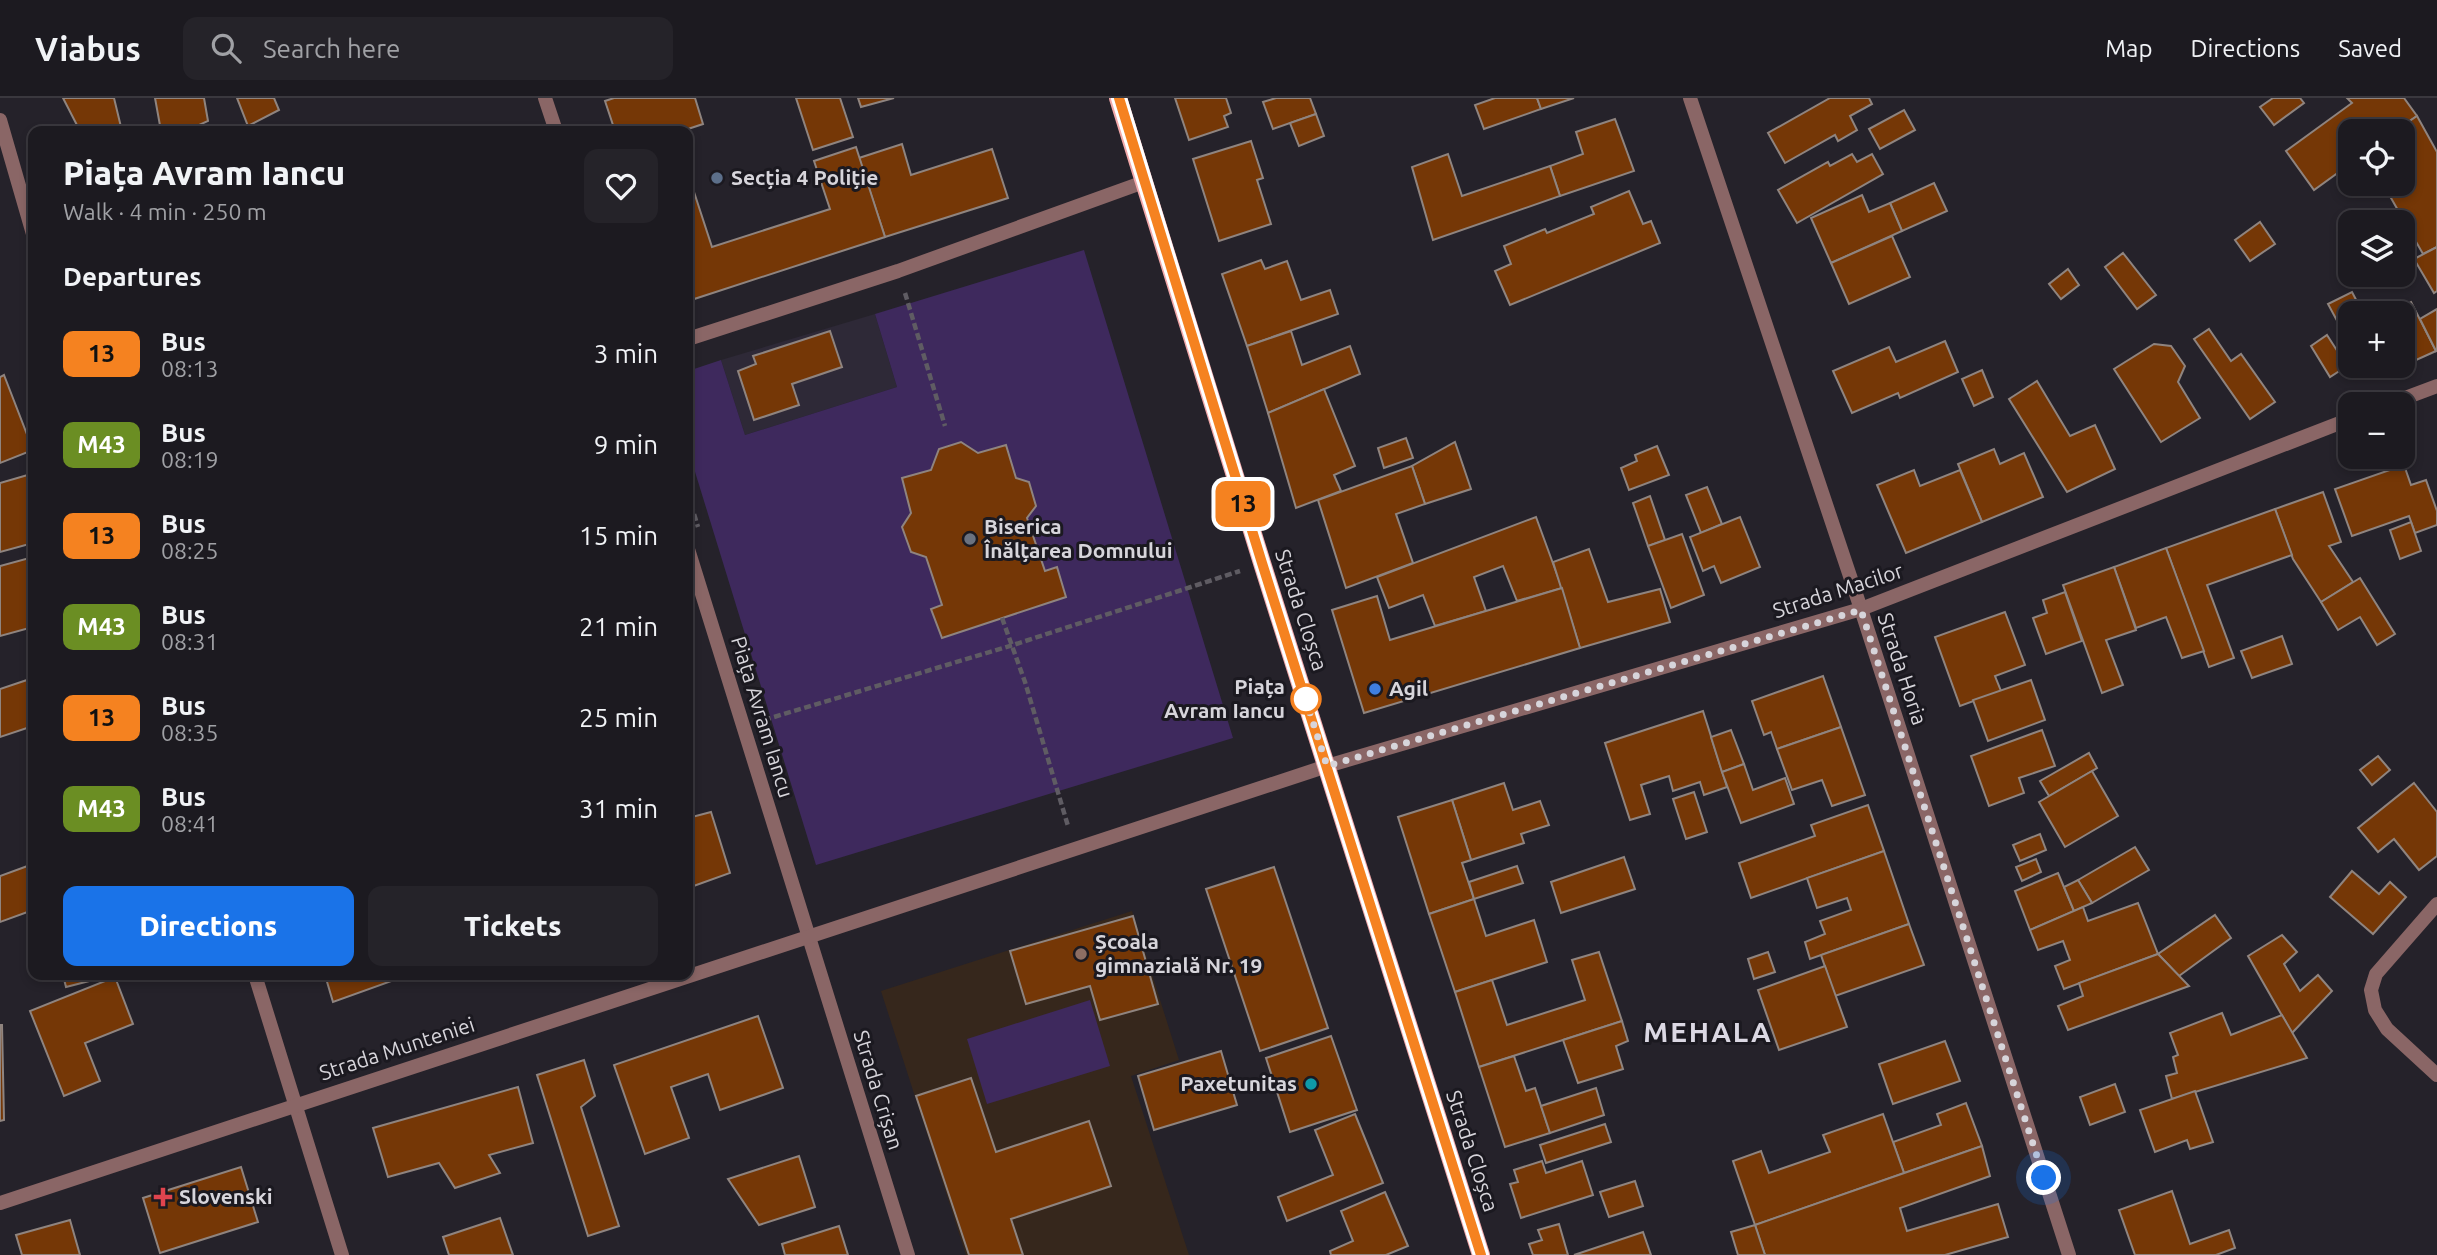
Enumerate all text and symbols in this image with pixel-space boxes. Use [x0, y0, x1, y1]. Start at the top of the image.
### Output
search box [183, 17, 673, 80]
icon: search [207, 29, 245, 67]
text: Viabus [35, 30, 141, 67]
text: Search here [263, 34, 400, 63]
text: Map [2105, 35, 2152, 62]
text: Directions [2190, 35, 2300, 62]
text: Saved [2338, 35, 2402, 62]
map controls [2338, 119, 2415, 469]
button: locate [2338, 119, 2415, 196]
button: heart [584, 149, 658, 223]
text: Piața Avram Iancu [63, 154, 345, 191]
place label: Secția 4 Poliție [731, 165, 878, 189]
marker: Secția 4 Poliție [709, 170, 725, 186]
text: Walk · 4 min · 250 m [63, 199, 267, 224]
button: layers [2338, 210, 2415, 287]
text: Departures [63, 262, 201, 291]
button: + [2338, 301, 2415, 378]
text: Bus [161, 327, 206, 356]
text: 3 min [594, 339, 658, 368]
text: 13 [88, 340, 115, 367]
text: 08:13 [161, 356, 219, 381]
button: − [2338, 392, 2415, 469]
text: Bus [161, 418, 206, 447]
text: 9 min [594, 430, 658, 459]
text: M43 [77, 431, 126, 458]
text: 08:19 [161, 447, 219, 472]
line badge: 13 [1212, 481, 1274, 527]
text: 13 [1229, 490, 1257, 517]
text: Bus [161, 509, 206, 538]
place label: Biserica Înălțarea Domnului [984, 514, 1173, 562]
text: 15 min [579, 521, 658, 550]
text: 13 [88, 522, 115, 549]
marker: Biserica Înălțarea Domnului [962, 531, 978, 547]
text: 08:25 [161, 538, 219, 563]
street label: Strada Cloșca [1271, 546, 1333, 673]
street label: Strada Macilor [1770, 558, 1906, 622]
text: Bus [161, 600, 206, 629]
street label: Strada Horia [1874, 610, 1932, 728]
text: 21 min [579, 612, 658, 641]
text: M43 [77, 613, 126, 640]
text: 08:31 [161, 629, 219, 654]
street label: Piața Avram Iancu [727, 633, 799, 800]
place label: Piața Avram Iancu [1164, 674, 1285, 722]
place label: Agil [1389, 676, 1428, 700]
marker: Agil [1367, 681, 1383, 697]
marker: Piața Avram Iancu [1291, 684, 1321, 714]
text: Bus [161, 691, 206, 720]
text: 25 min [579, 703, 658, 732]
text: 13 [88, 704, 115, 731]
text: 08:35 [161, 720, 219, 745]
text: Bus [161, 782, 206, 811]
text: 31 min [579, 794, 658, 823]
text: M43 [77, 795, 126, 822]
text: 08:41 [161, 811, 219, 836]
button: Directions [63, 886, 354, 966]
button: Tickets [368, 886, 658, 966]
place label: Școala gimnazială Nr. 19 [1095, 929, 1262, 977]
marker: Școala gimnazială Nr. 19 [1073, 946, 1089, 962]
street label: Strada Munteniei [316, 1012, 477, 1084]
district label: MEHALA [1643, 1016, 1773, 1047]
street label: Strada Crișan [849, 1027, 909, 1152]
place label: Paxetunitas [1180, 1071, 1297, 1095]
marker: Paxetunitas [1303, 1076, 1319, 1092]
street label: Strada Cloșca [1442, 1087, 1504, 1214]
your location [2026, 1160, 2061, 1195]
place label: Slovenski [179, 1184, 273, 1208]
marker: Slovenski [153, 1187, 173, 1207]

